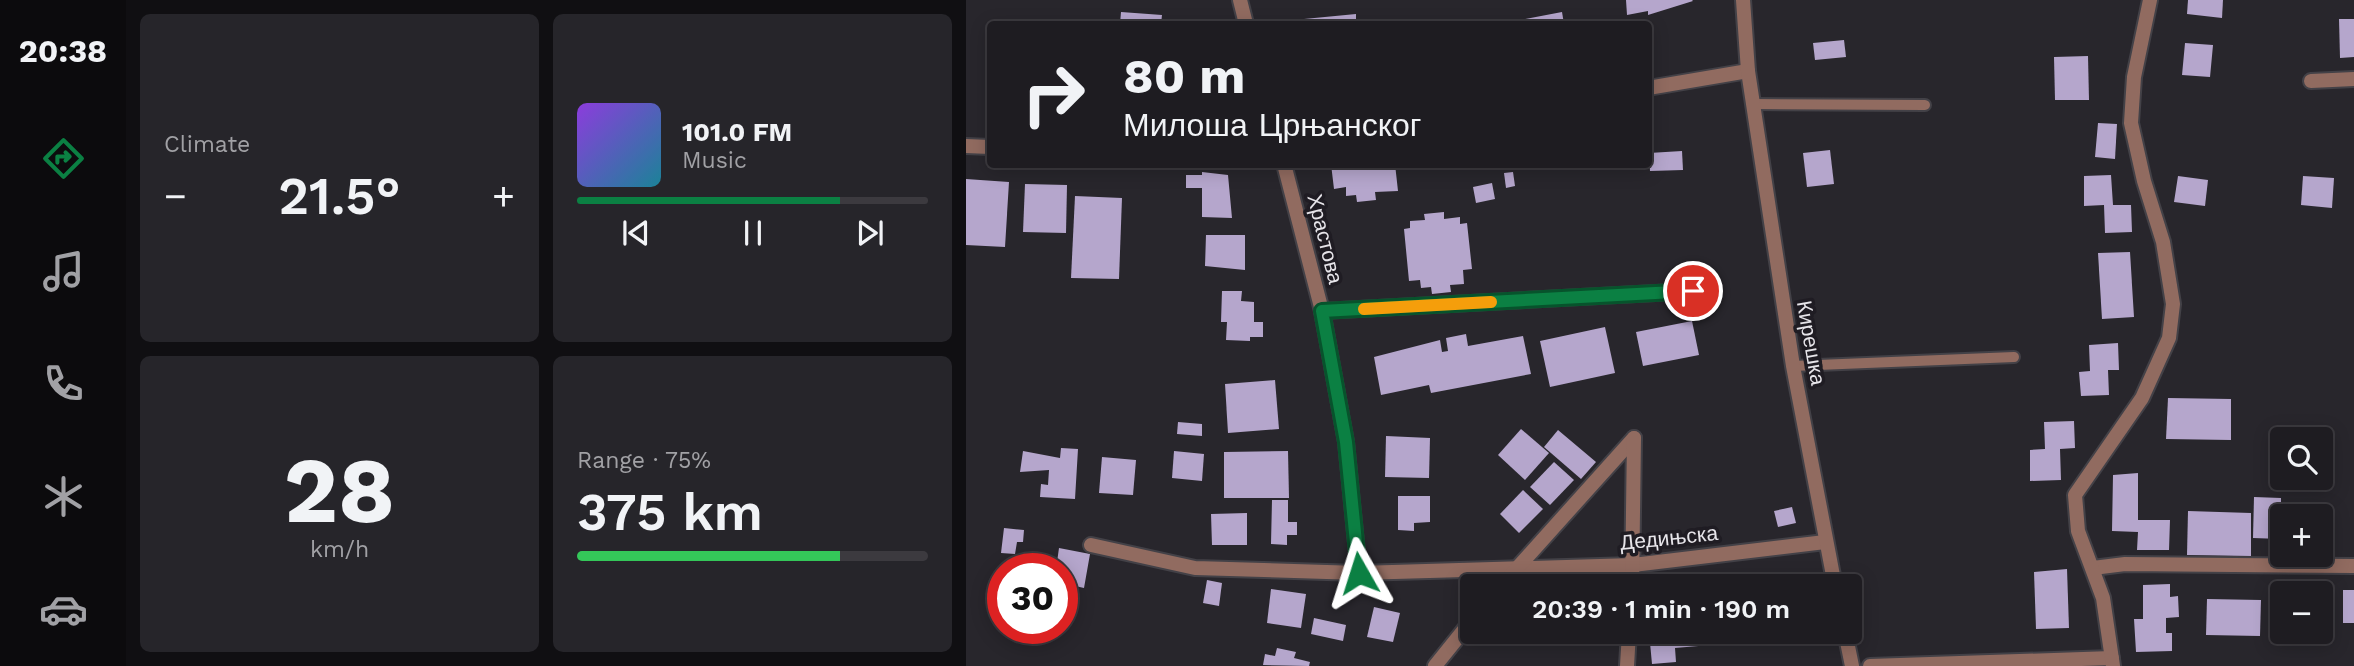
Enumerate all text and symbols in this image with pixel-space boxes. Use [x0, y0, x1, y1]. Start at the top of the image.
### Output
text: 20:38 [19, 32, 107, 70]
text: 80 m [1123, 47, 1245, 105]
icon: right [1008, 49, 1099, 140]
text: Милоша Црњанског [1123, 106, 1422, 144]
text: 101.0 FM [682, 117, 792, 147]
text: Climate [164, 131, 250, 158]
icon: directions [39, 134, 88, 183]
text: Music [682, 147, 747, 174]
text: 21.5° [278, 166, 401, 227]
text: − [164, 174, 187, 218]
text: + [492, 174, 515, 218]
street label: Храстова [1302, 191, 1349, 287]
icon: previous [617, 214, 655, 252]
icon: pause [734, 214, 772, 252]
icon: next [851, 214, 889, 252]
icon: music [39, 247, 88, 296]
pin [1663, 261, 1723, 321]
icon: arrive [1674, 272, 1712, 310]
street label: Кирешка [1792, 299, 1831, 387]
icon: phone [39, 359, 88, 408]
map controls [2270, 427, 2333, 644]
button: search [2270, 427, 2333, 490]
text: 28 [284, 437, 395, 544]
text: Range · 75% [577, 447, 711, 474]
icon: climate [39, 472, 88, 521]
text: 375 km [577, 482, 763, 543]
button: + [2270, 504, 2333, 567]
street label: Дедињска [1619, 520, 1719, 555]
text: km/h [310, 536, 369, 563]
position arrow [1322, 536, 1396, 610]
speed limit sign: 30 [987, 553, 1078, 644]
button: − [2270, 581, 2333, 644]
icon: car [39, 585, 88, 634]
text: 20:39 · 1 min · 190 m [1532, 594, 1790, 624]

